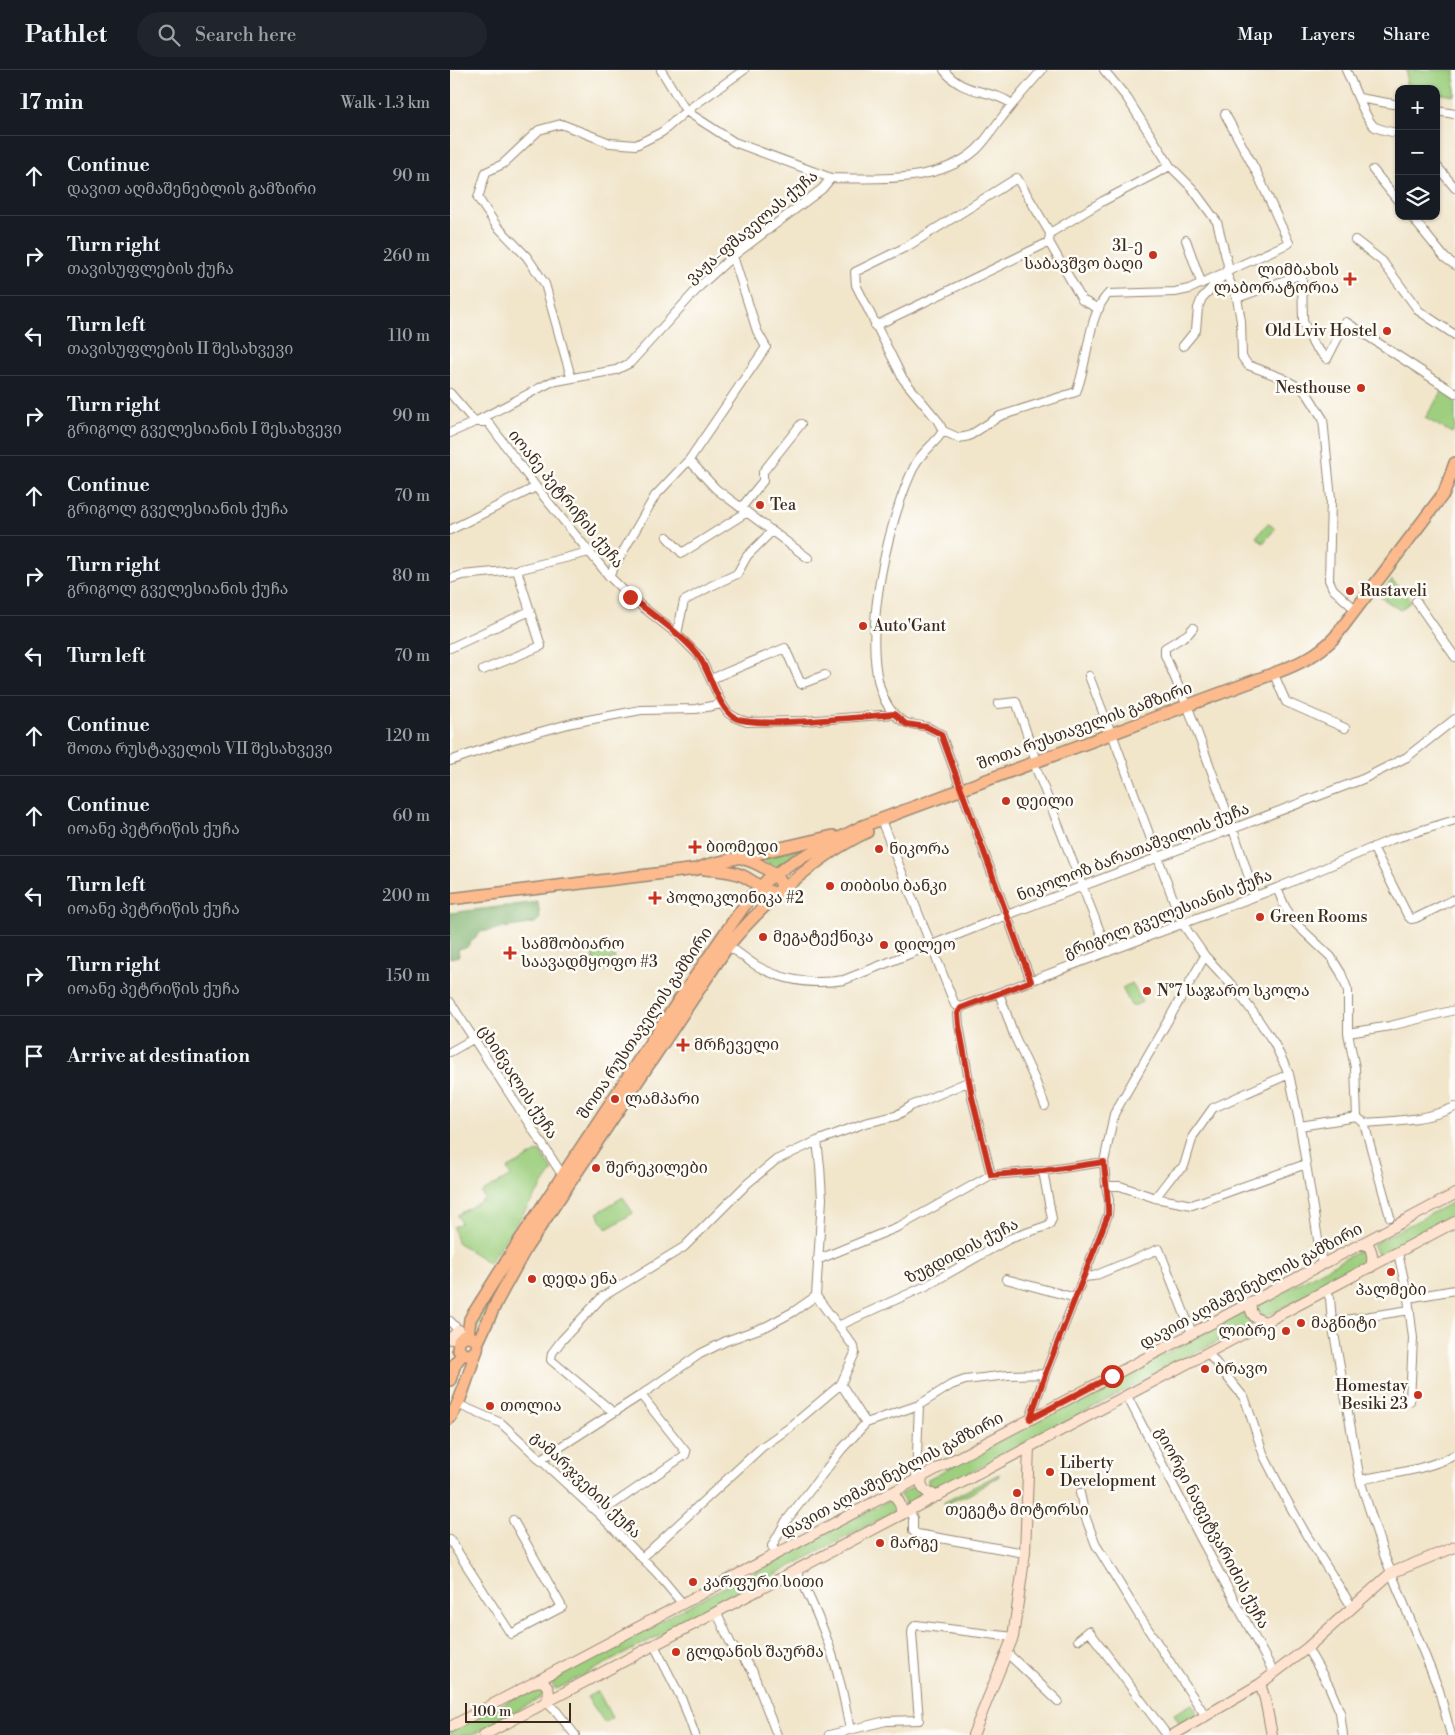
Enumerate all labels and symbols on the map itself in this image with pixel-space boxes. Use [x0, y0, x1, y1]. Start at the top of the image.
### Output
street label: ვაჟა-ფშაველას ქუჩა [682, 166, 822, 288]
place label: 31-ე საბავშვო ბაღი [1024, 236, 1143, 274]
marker: 31-ე საბავშვო ბაღი [1147, 249, 1159, 261]
place label: ლიმბახის ლაბორატორია [1214, 260, 1339, 298]
marker: ლიმბახის ლაბორატორია [1343, 272, 1357, 286]
place label: Old Lviv Hostel [1265, 321, 1377, 341]
marker: Old Lviv Hostel [1381, 325, 1393, 337]
place label: Nesthouse [1275, 378, 1351, 398]
marker: Nesthouse [1355, 382, 1367, 394]
street label: იოანე პეტრიწის ქუჩა [504, 426, 628, 572]
place label: Tea [770, 495, 797, 515]
marker: Tea [754, 499, 766, 511]
place label: Rustaveli [1360, 581, 1427, 601]
marker: Rustaveli [1344, 585, 1356, 597]
route end [619, 586, 642, 609]
place label: Auto'Gant [872, 616, 946, 636]
marker: Auto'Gant [857, 620, 869, 632]
street label: შოთა რუსთაველის გამზირი [975, 678, 1195, 774]
place label: დეილი [1016, 791, 1074, 811]
marker: დეილი [1000, 795, 1012, 807]
street label: ნიკოლოზ ბარათაშვილის ქუჩა [1014, 798, 1252, 906]
place label: ბიომედი [706, 837, 778, 857]
place label: ნიკორა [889, 839, 950, 859]
marker: ბიომედი [688, 840, 702, 854]
marker: ნიკორა [873, 843, 885, 855]
street label: გრიგოლ გველესიანის ქუჩა [1061, 865, 1275, 963]
place label: თიბისი ბანკი [840, 876, 947, 896]
marker: თიბისი ბანკი [824, 880, 836, 892]
place label: პოლიკლინიკა #2 [666, 888, 804, 908]
marker: პოლიკლინიკა #2 [648, 891, 662, 905]
place label: Green Rooms [1270, 907, 1368, 927]
marker: Green Rooms [1254, 911, 1266, 923]
street label: შოთა რუსთაველის გამზირი [573, 923, 717, 1123]
place label: მეგატექნიკა [773, 927, 874, 947]
marker: მეგატექნიკა [757, 931, 769, 943]
place label: სამშობიარო საავადმყოფო #3 [521, 934, 658, 972]
place label: დილეო [894, 935, 956, 955]
marker: დილეო [878, 939, 890, 951]
marker: სამშობიარო საავადმყოფო #3 [503, 946, 517, 960]
place label: №7 საჯარო სკოლა [1157, 981, 1310, 1001]
marker: №7 საჯარო სკოლა [1141, 985, 1153, 997]
street label: ცხინვალის ქუჩა [474, 1021, 562, 1143]
place label: მრჩეველი [694, 1035, 779, 1055]
marker: მრჩეველი [676, 1038, 690, 1052]
place label: ლამპარი [625, 1089, 699, 1109]
marker: ლამპარი [609, 1093, 621, 1105]
place label: შერეკილები [606, 1158, 708, 1178]
marker: შერეკილები [590, 1162, 602, 1174]
street label: ზუგდიდის ქუჩა [902, 1214, 1022, 1288]
street label: დავით აღმაშენებლის გამზირი [1136, 1219, 1366, 1353]
marker: პალმები [1385, 1266, 1397, 1278]
place label: დედა ენა [542, 1269, 617, 1289]
marker: დედა ენა [526, 1273, 538, 1285]
place label: პალმები [1355, 1280, 1427, 1300]
place label: მაგნიტი [1311, 1313, 1377, 1333]
marker: მაგნიტი [1295, 1317, 1307, 1329]
place label: ლიბრე [1219, 1321, 1276, 1341]
marker: ლიბრე [1280, 1325, 1292, 1337]
place label: ბრავო [1215, 1359, 1267, 1379]
marker: ბრავო [1199, 1363, 1211, 1375]
route start [1101, 1365, 1124, 1388]
place label: Homestay Besiki 23 [1335, 1376, 1408, 1414]
marker: Homestay Besiki 23 [1412, 1389, 1424, 1401]
place label: თოლია [500, 1396, 562, 1416]
marker: თოლია [484, 1400, 496, 1412]
street label: დავით აღმაშენებლის გამზირი [777, 1408, 1007, 1542]
street label: გიორგი ნაფეტვარიძის ქუჩა [1150, 1424, 1274, 1632]
street label: გამარჯვების ქუჩა [527, 1427, 645, 1543]
place label: Liberty Development [1060, 1453, 1157, 1491]
marker: Liberty Development [1044, 1466, 1056, 1478]
marker: თეგეტა მოტორსი [1011, 1487, 1023, 1499]
place label: თეგეტა მოტორსი [945, 1500, 1089, 1520]
place label: მარგე [890, 1533, 939, 1553]
marker: მარგე [874, 1537, 886, 1549]
place label: კარფური სითი [703, 1572, 824, 1592]
marker: კარფური სითი [687, 1576, 699, 1588]
place label: გლდანის შაურმა [686, 1642, 824, 1662]
marker: გლდანის შაურმა [670, 1646, 682, 1658]
scale bar [465, 1700, 571, 1723]

